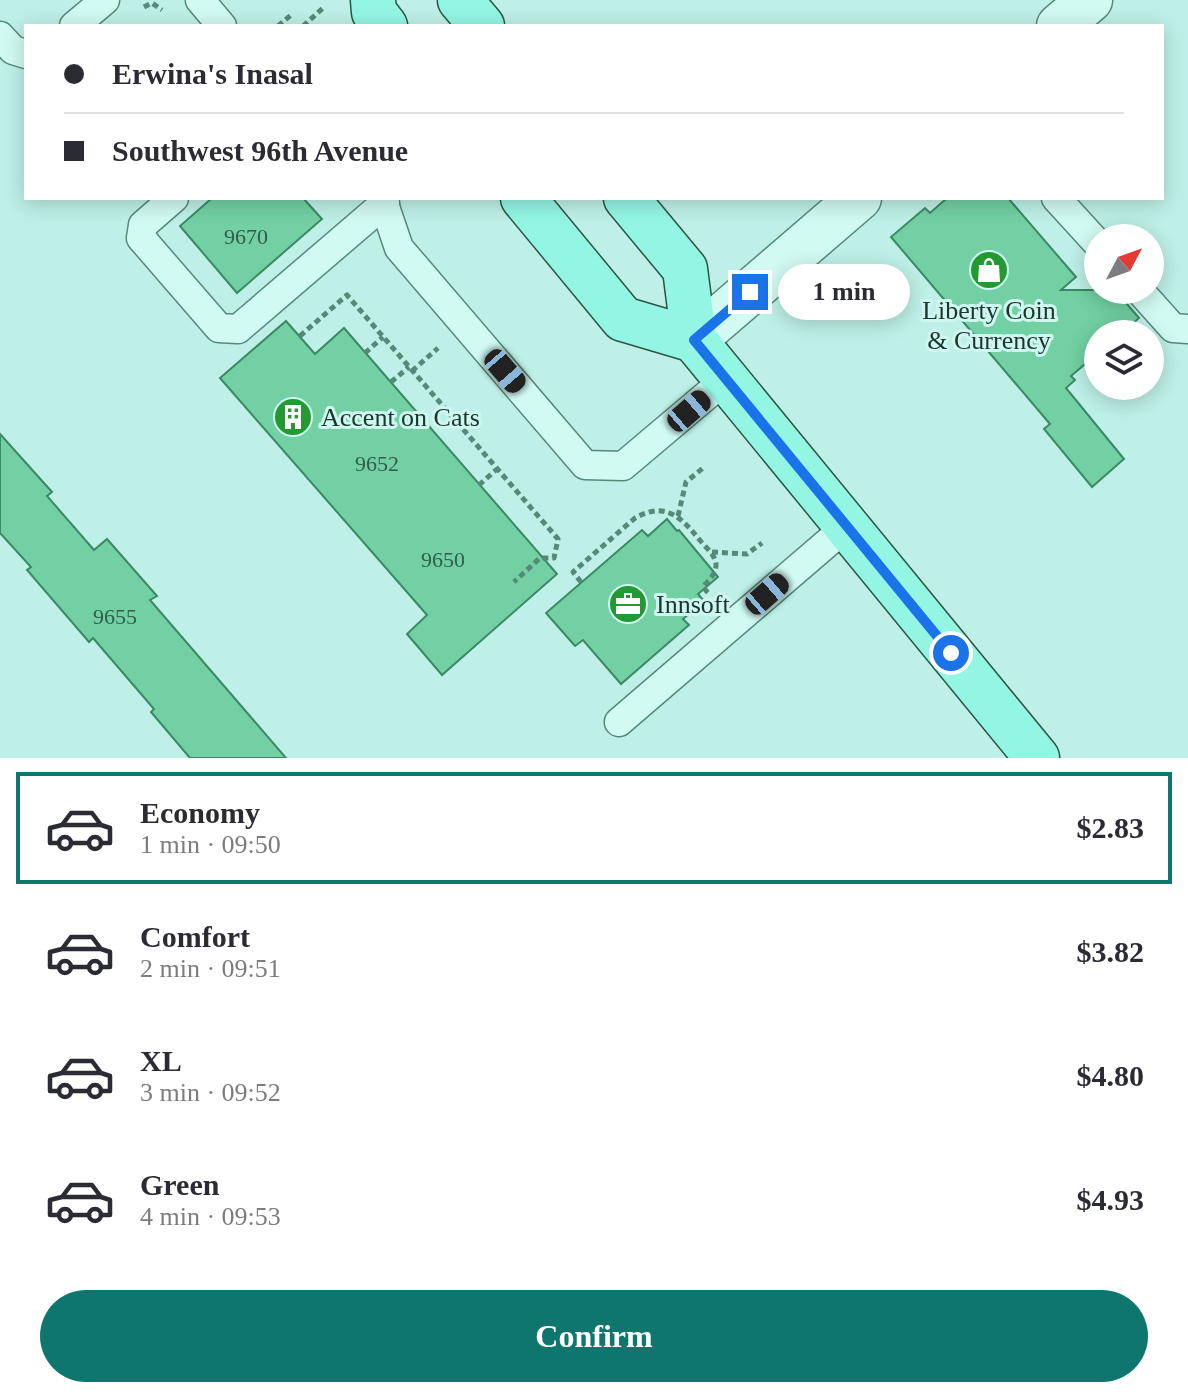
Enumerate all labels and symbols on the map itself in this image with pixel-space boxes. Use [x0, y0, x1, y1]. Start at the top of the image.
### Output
house number: 9670 [224, 224, 268, 249]
north arrow [1084, 224, 1164, 304]
shop icon: Liberty Coin & Currency [968, 249, 1010, 291]
callout: 1 min [778, 264, 910, 320]
route end [732, 274, 768, 310]
place label: Liberty Coin & Currency [922, 296, 1056, 355]
car [480, 345, 530, 397]
car [663, 386, 715, 436]
building icon: Accent on Cats [272, 396, 314, 438]
place label: Accent on Cats [321, 403, 480, 432]
house number: 9652 [355, 451, 399, 476]
house number: 9650 [421, 547, 465, 572]
car [741, 569, 793, 619]
office icon: Innsoft [607, 583, 649, 625]
place label: Innsoft [656, 590, 730, 619]
house number: 9655 [93, 604, 137, 629]
route start [933, 635, 969, 671]

